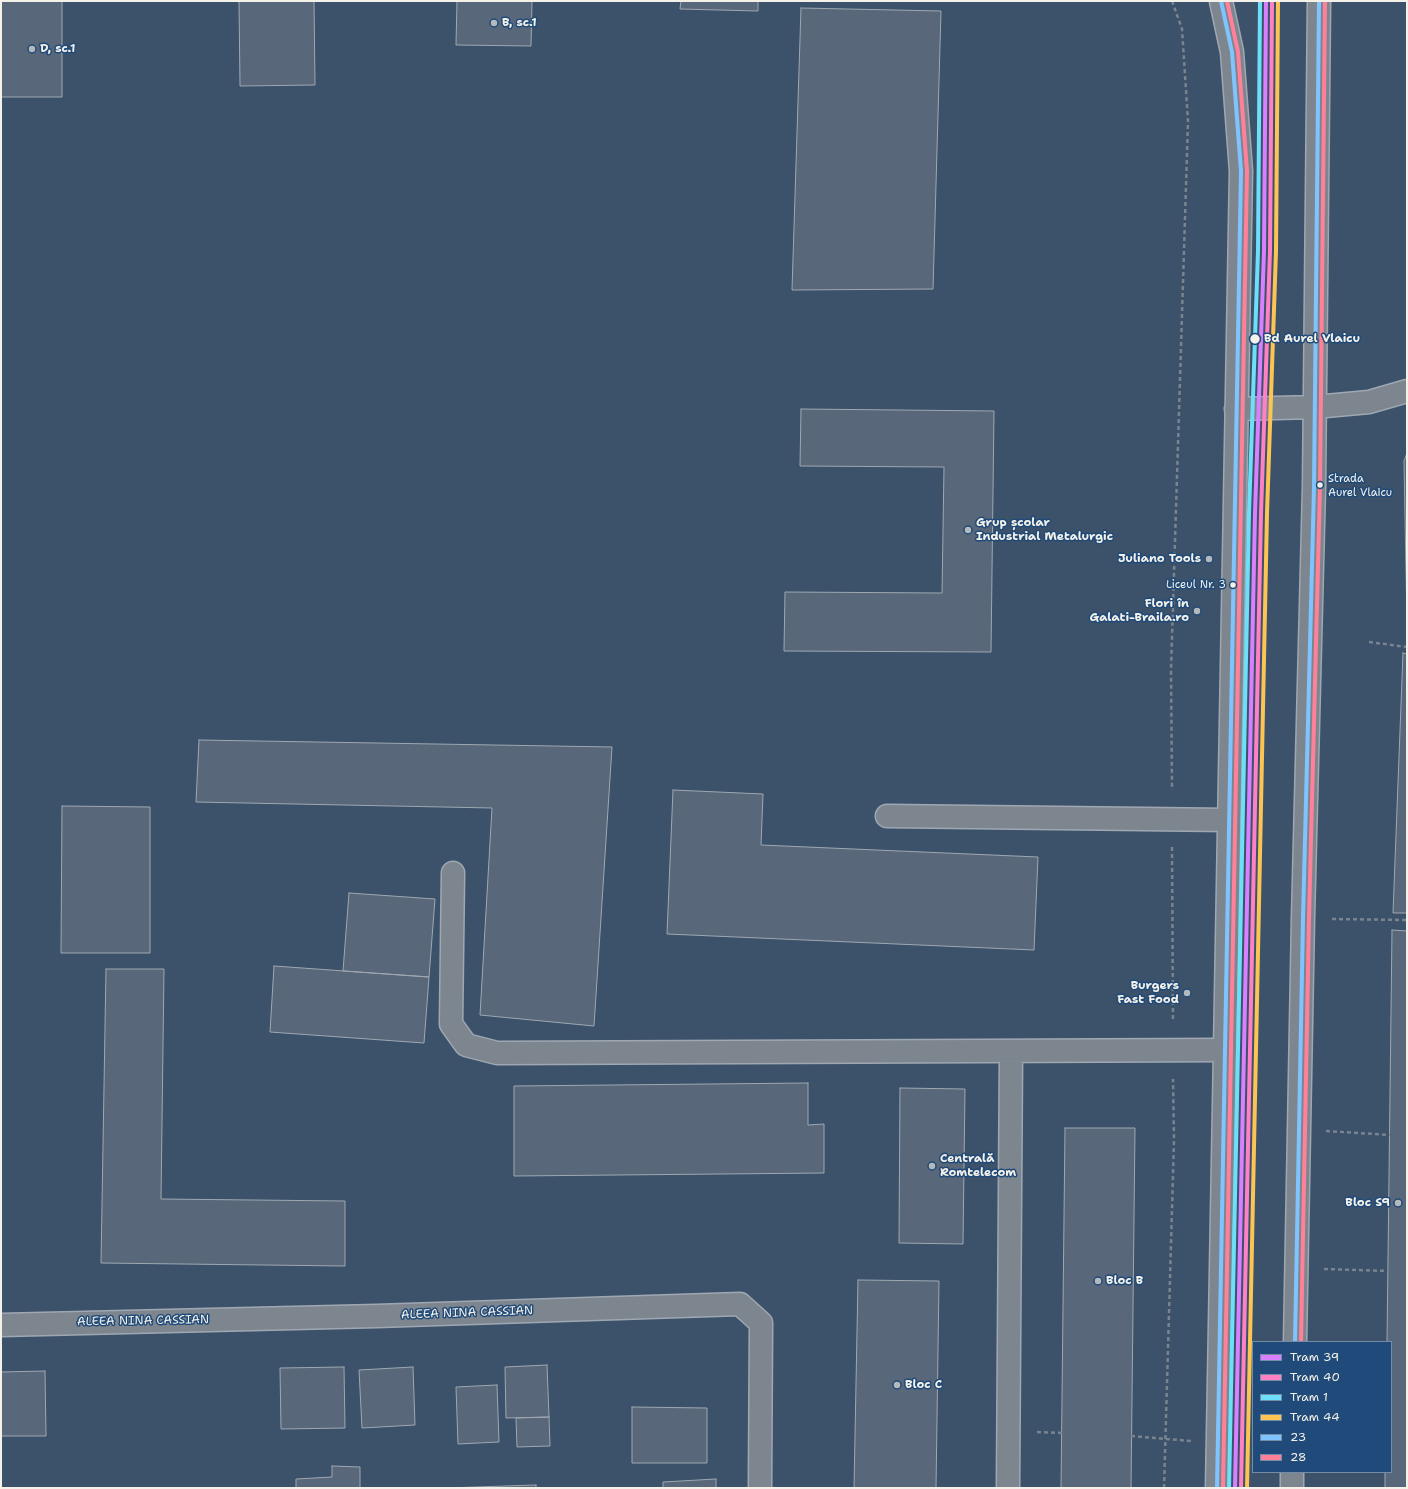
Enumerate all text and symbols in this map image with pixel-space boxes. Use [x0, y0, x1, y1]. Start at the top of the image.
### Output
place label: B, sc.1 [502, 16, 537, 30]
marker: B, sc.1 [489, 18, 499, 28]
place label: D, sc.1 [40, 42, 75, 56]
marker: D, sc.1 [27, 44, 37, 54]
marker: Bd Aurel Vlaicu [1248, 332, 1262, 346]
place label: Bd Aurel Vlaicu [1264, 332, 1360, 346]
place label: Strada Aurel Vlaicu [1328, 472, 1392, 498]
marker: Strada Aurel Vlaicu [1315, 480, 1325, 490]
place label: Grup școlar Industrial Metalurgic [976, 516, 1113, 544]
marker: Grup școlar Industrial Metalurgic [963, 525, 973, 535]
place label: Juliano Tools [1118, 552, 1201, 566]
marker: Juliano Tools [1204, 554, 1214, 564]
place label: Liceul Nr. 3 [1166, 578, 1226, 592]
marker: Liceul Nr. 3 [1228, 580, 1238, 590]
place label: Flori în Galati-Braila.ro [1090, 597, 1189, 625]
marker: Flori în Galati-Braila.ro [1192, 606, 1202, 616]
place label: Burgers Fast Food [1117, 979, 1179, 1007]
marker: Burgers Fast Food [1182, 988, 1192, 998]
place label: Centrală Romtelecom [940, 1152, 1016, 1180]
marker: Centrală Romtelecom [927, 1161, 937, 1171]
place label: Bloc S9 [1345, 1196, 1390, 1210]
marker: Bloc S9 [1393, 1198, 1403, 1208]
place label: Bloc B [1106, 1274, 1143, 1288]
marker: Bloc B [1093, 1276, 1103, 1286]
street label: ALEEA NINA CASSIAN [401, 1303, 533, 1323]
street label: ALEEA NINA CASSIAN [77, 1313, 209, 1329]
legend [1252, 1341, 1392, 1473]
text: Tram 39 [1290, 1349, 1339, 1365]
text: Tram 40 [1290, 1369, 1340, 1385]
place label: Bloc C [905, 1378, 942, 1392]
marker: Bloc C [892, 1380, 902, 1390]
text: Tram 1 [1290, 1389, 1328, 1405]
text: Tram 44 [1290, 1409, 1340, 1425]
text: 23 [1290, 1429, 1306, 1445]
text: 28 [1290, 1449, 1306, 1465]

